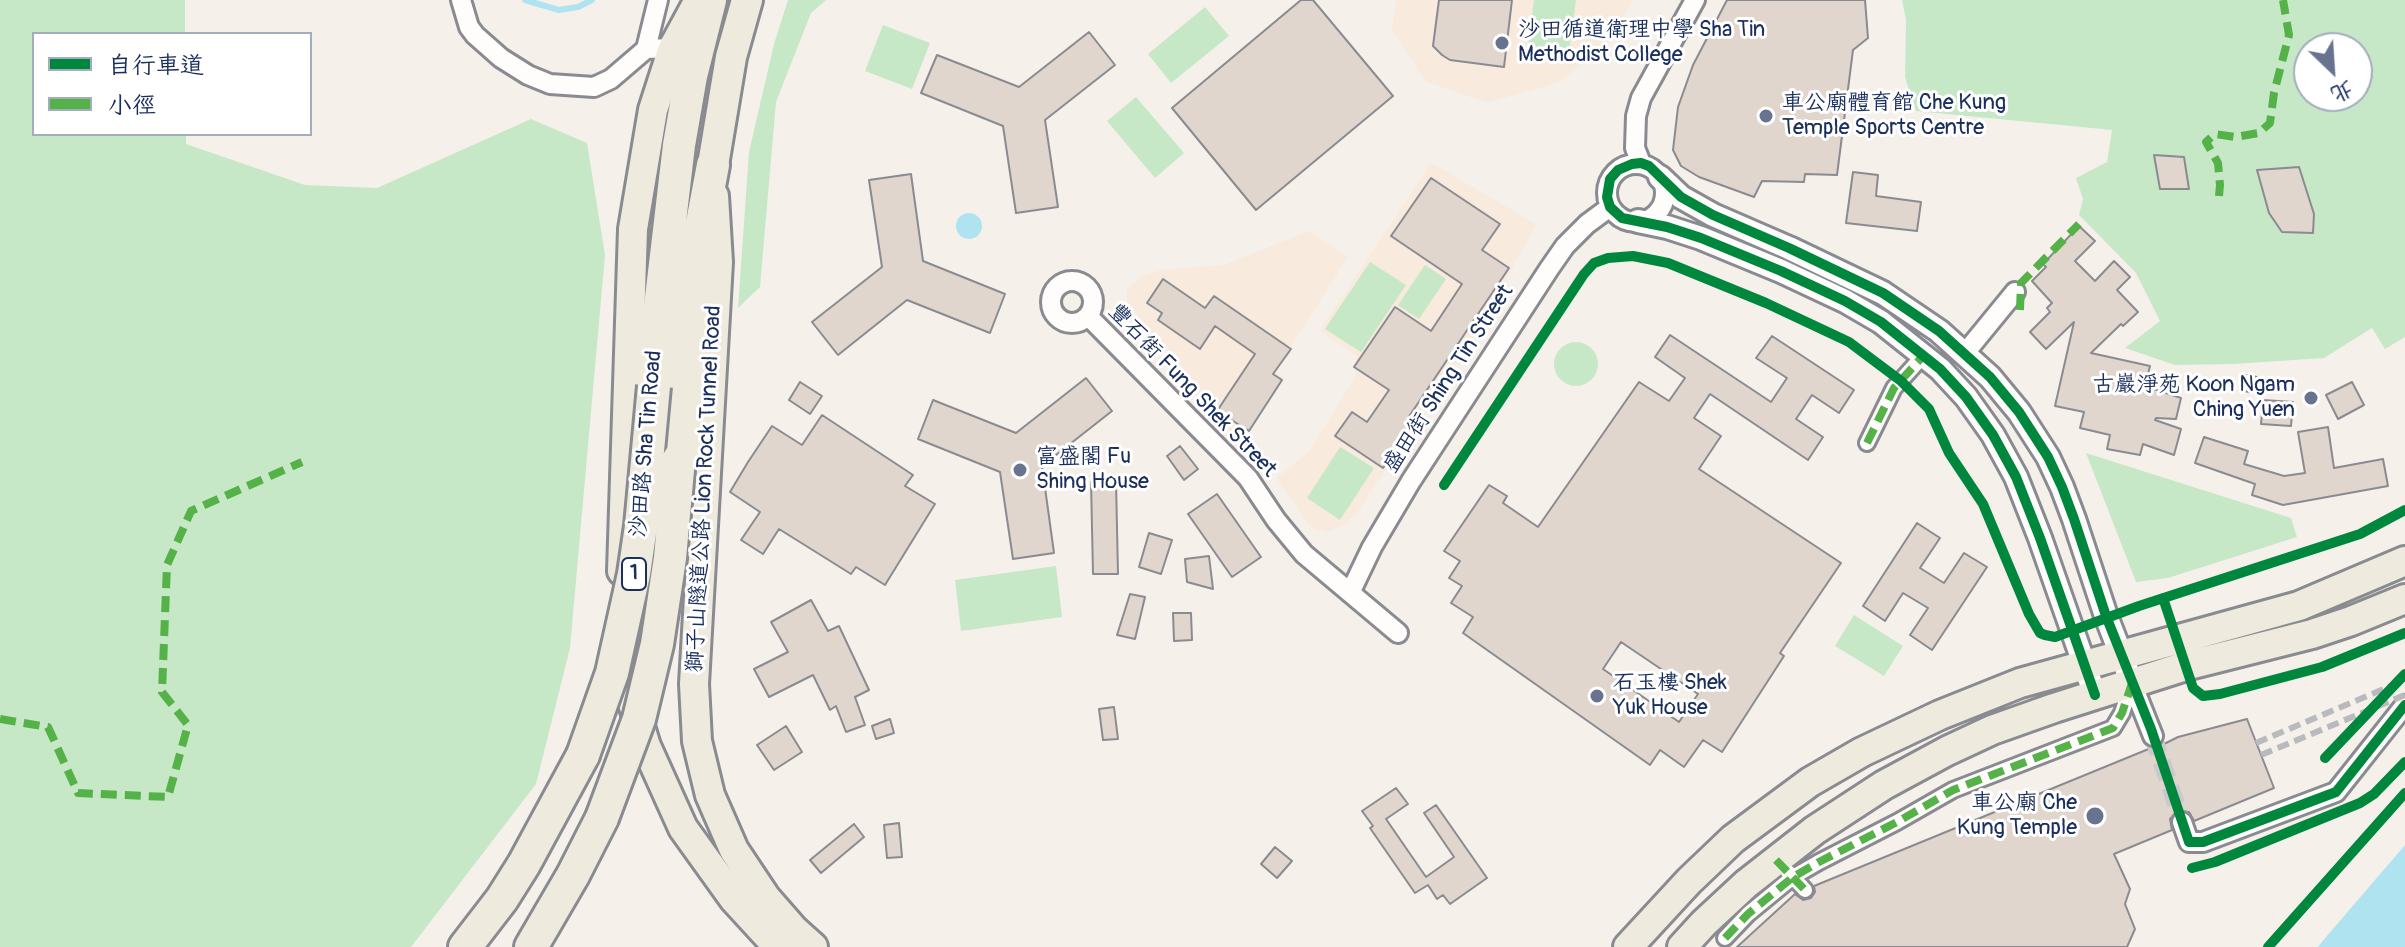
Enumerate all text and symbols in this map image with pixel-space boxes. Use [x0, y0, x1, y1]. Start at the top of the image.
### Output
place label: 沙田循道衛理中學 Sha Tin Methodist College [1518, 17, 1765, 68]
legend [32, 32, 312, 136]
north arrow [2293, 32, 2373, 112]
marker: 沙田循道衛理中學 Sha Tin Methodist College [1493, 34, 1511, 52]
text: 自行車道 [108, 51, 204, 80]
text: 北 [2326, 75, 2358, 109]
place label: 車公廟體育館 Che Kung Temple Sports Centre [1782, 90, 2006, 142]
text: 小徑 [108, 91, 156, 120]
marker: 車公廟體育館 Che Kung Temple Sports Centre [1757, 107, 1775, 125]
street label: 盛田街 Shing Tin Street [1378, 280, 1520, 478]
street label: 豐石街 Fung Shek Street [1102, 299, 1282, 483]
street label: 獅子山隧道公路 Lion Rock Tunnel Road [682, 305, 728, 673]
street label: 沙田路 Sha Tin Road [626, 349, 668, 539]
place label: 古巖淨苑 Koon Ngam Ching Yuen [2093, 372, 2295, 424]
marker: 古巖淨苑 Koon Ngam Ching Yuen [2302, 389, 2320, 407]
place label: 富盛閣 Fu Shing House [1036, 444, 1149, 496]
marker: 富盛閣 Fu Shing House [1011, 461, 1029, 479]
road number: 1 [622, 558, 646, 590]
place label: 石玉樓 Shek Yuk House [1613, 670, 1727, 722]
marker: 石玉樓 Shek Yuk House [1588, 687, 1606, 705]
place label: 車公廟 Che Kung Temple [1957, 790, 2077, 842]
marker: 車公廟 Che Kung Temple [2084, 805, 2106, 827]

